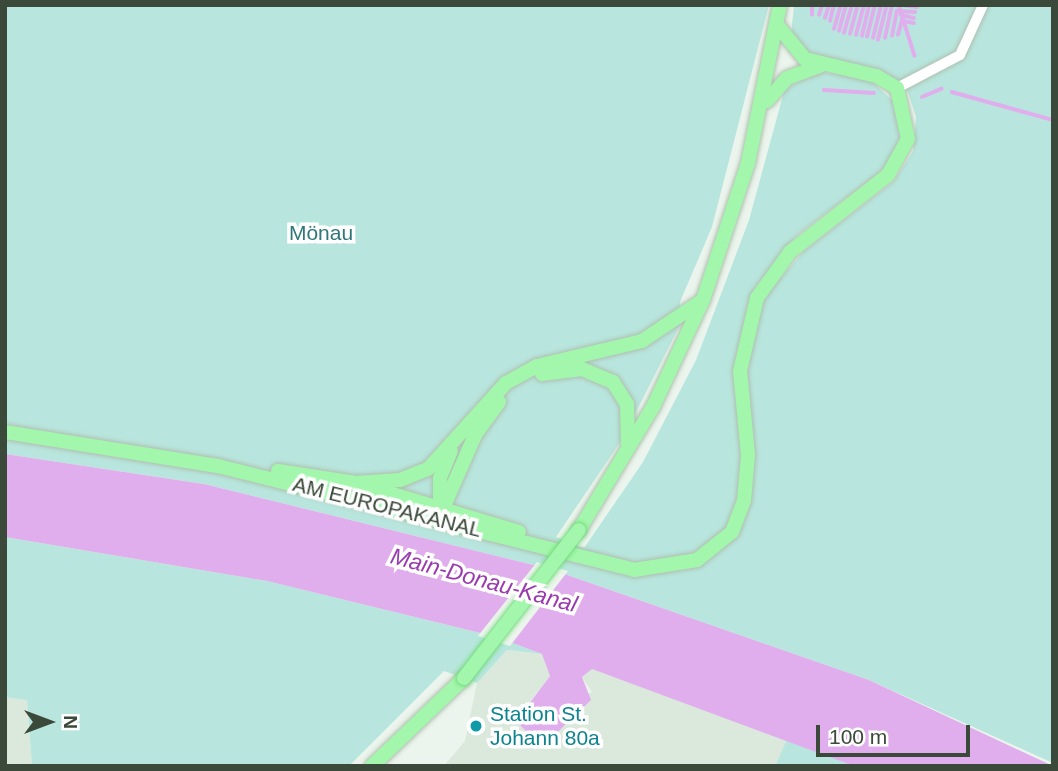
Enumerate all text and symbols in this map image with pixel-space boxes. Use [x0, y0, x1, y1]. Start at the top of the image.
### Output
park label: Mönau [289, 220, 353, 246]
street label: AM EUROPAKANAL [290, 471, 484, 543]
water label: Main-Donau-Kanal [388, 542, 580, 618]
north arrow [14, 687, 84, 757]
place label: Station St. Johann 80a [490, 701, 600, 751]
scale bar [820, 712, 974, 756]
text: N [60, 715, 81, 729]
marker: Station St. Johann 80a [468, 718, 484, 734]
text: 100 m [829, 725, 887, 748]

